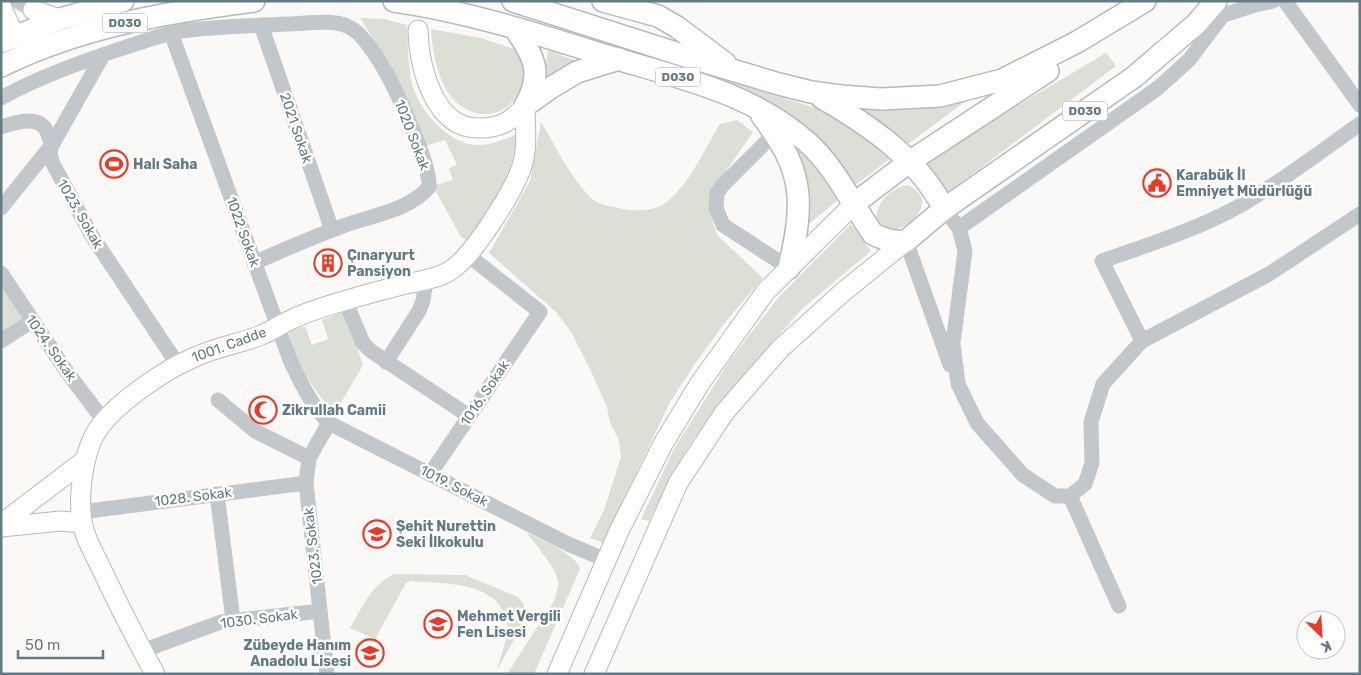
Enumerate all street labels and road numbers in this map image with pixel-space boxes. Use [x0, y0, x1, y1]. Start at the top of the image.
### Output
road number: D030 [102, 13, 148, 32]
road number: D030 [656, 68, 700, 86]
street label: 2021 Sokak [276, 90, 316, 166]
street label: 1020 Sokak [391, 97, 434, 173]
road number: D030 [1062, 102, 1108, 120]
street label: 1023. Sokak [53, 176, 107, 252]
street label: 1022 Sokak [222, 195, 264, 270]
street label: 1024. Sokak [22, 312, 81, 385]
street label: 1001. Cadde [189, 324, 269, 366]
street label: 1016. Sokak [457, 356, 513, 429]
street label: 1019. Sokak [417, 462, 492, 511]
street label: 1028. Sokak [153, 484, 233, 510]
street label: 1023. Sokak [300, 506, 326, 585]
street label: 1030. Sokak [219, 606, 299, 632]

